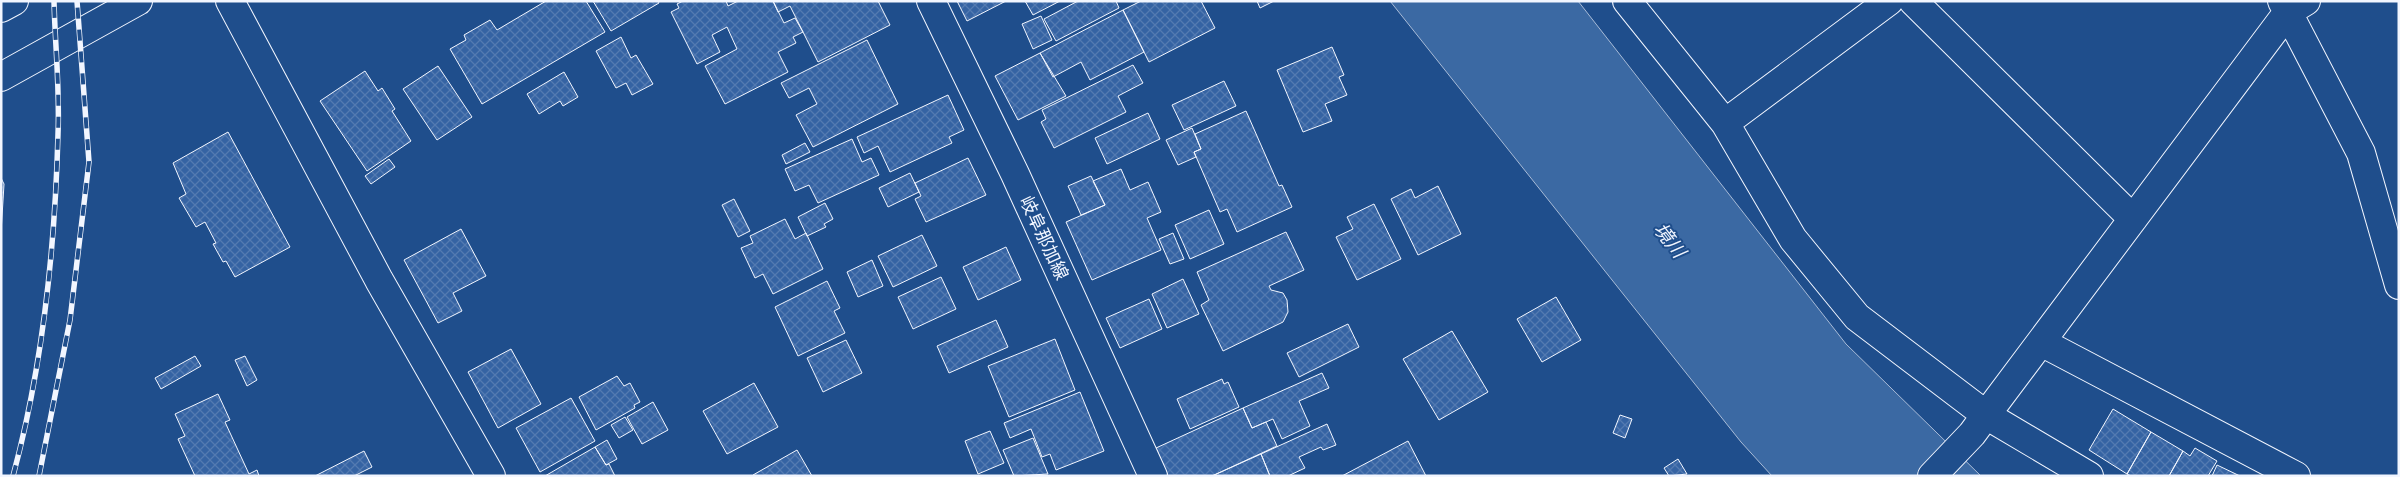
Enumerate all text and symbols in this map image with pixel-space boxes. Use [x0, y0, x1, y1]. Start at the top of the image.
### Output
street label: 岐阜那加線 [1014, 191, 1077, 284]
water label: 境川 [1648, 216, 1695, 265]

